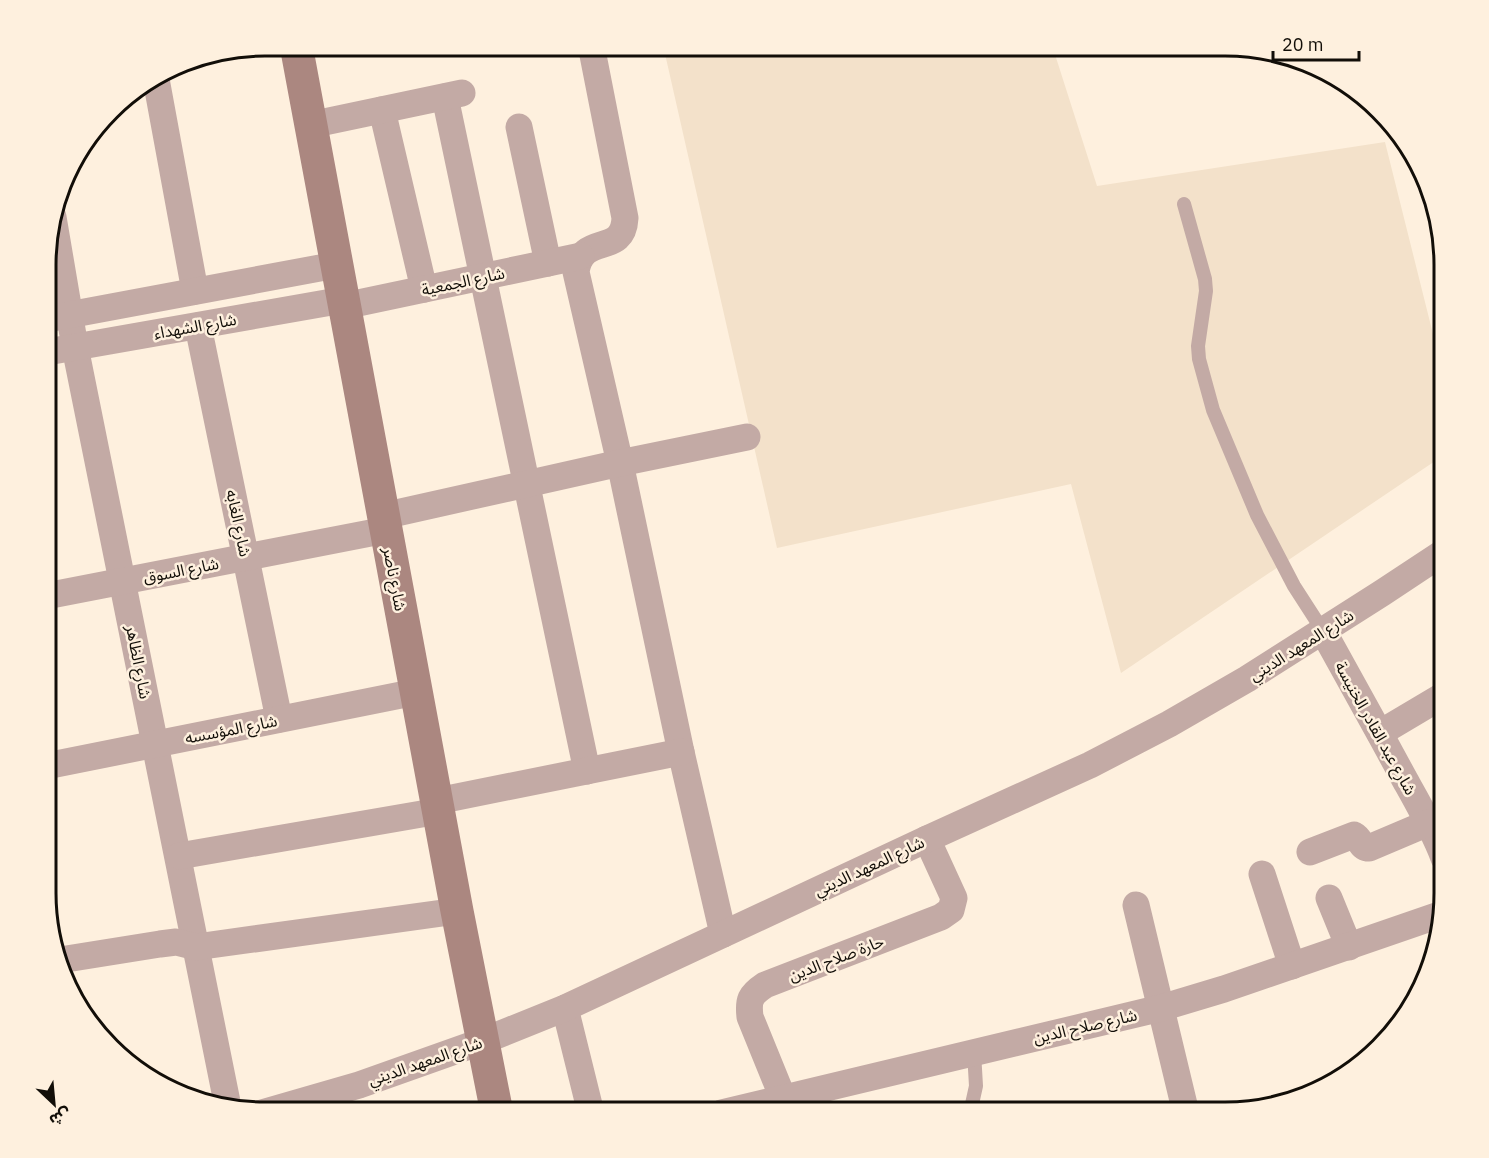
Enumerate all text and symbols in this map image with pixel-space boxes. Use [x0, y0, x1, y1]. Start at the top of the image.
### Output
scale bar [1273, 24, 1358, 62]
text: 20 m [1282, 33, 1324, 56]
street label: شارع الجمعية [420, 262, 507, 302]
street label: شارع الشهداء [152, 309, 238, 346]
street label: شارع الغابه [219, 488, 256, 559]
street label: شارع ناصر [376, 544, 411, 613]
street label: شارع السوق [142, 553, 221, 590]
street label: شارع المعهد الديني [1245, 605, 1359, 688]
street label: شارع الظاهر [119, 623, 156, 701]
street label: شارع عبد القادر الخنيسة [1328, 658, 1421, 800]
street label: شارع المؤسسه [183, 710, 279, 751]
street label: شارع المعهد الديني [811, 832, 929, 903]
street label: حارة صلاح الدين [785, 931, 888, 988]
street label: شارع صلاح الدين [1031, 1004, 1140, 1051]
street label: شارع المعهد الديني [365, 1032, 486, 1093]
north arrow [24, 1074, 84, 1134]
text: ش [46, 1104, 75, 1131]

